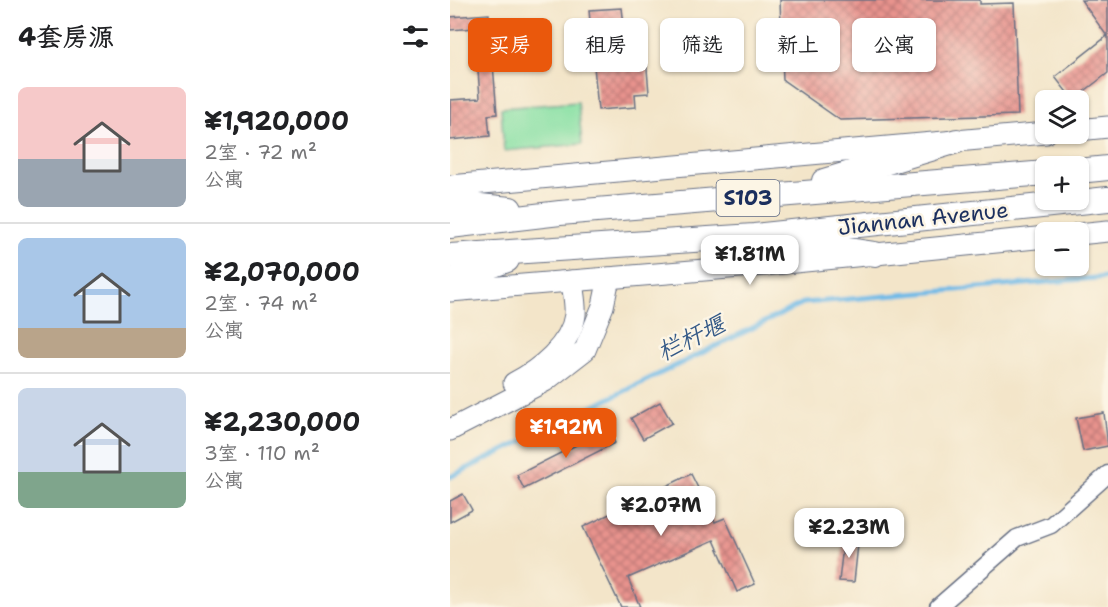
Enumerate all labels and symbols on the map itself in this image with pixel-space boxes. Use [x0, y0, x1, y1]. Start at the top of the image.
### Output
road number: S103 [716, 180, 780, 216]
street label: Jiannan Avenue [836, 195, 1010, 242]
pin: ¥1.81M [701, 235, 799, 286]
water label: 栏杆堰 [652, 307, 733, 368]
pin: ¥1.92M [517, 408, 615, 459]
pin: ¥2.07M [612, 486, 710, 537]
pin: ¥2.23M [800, 508, 898, 559]

